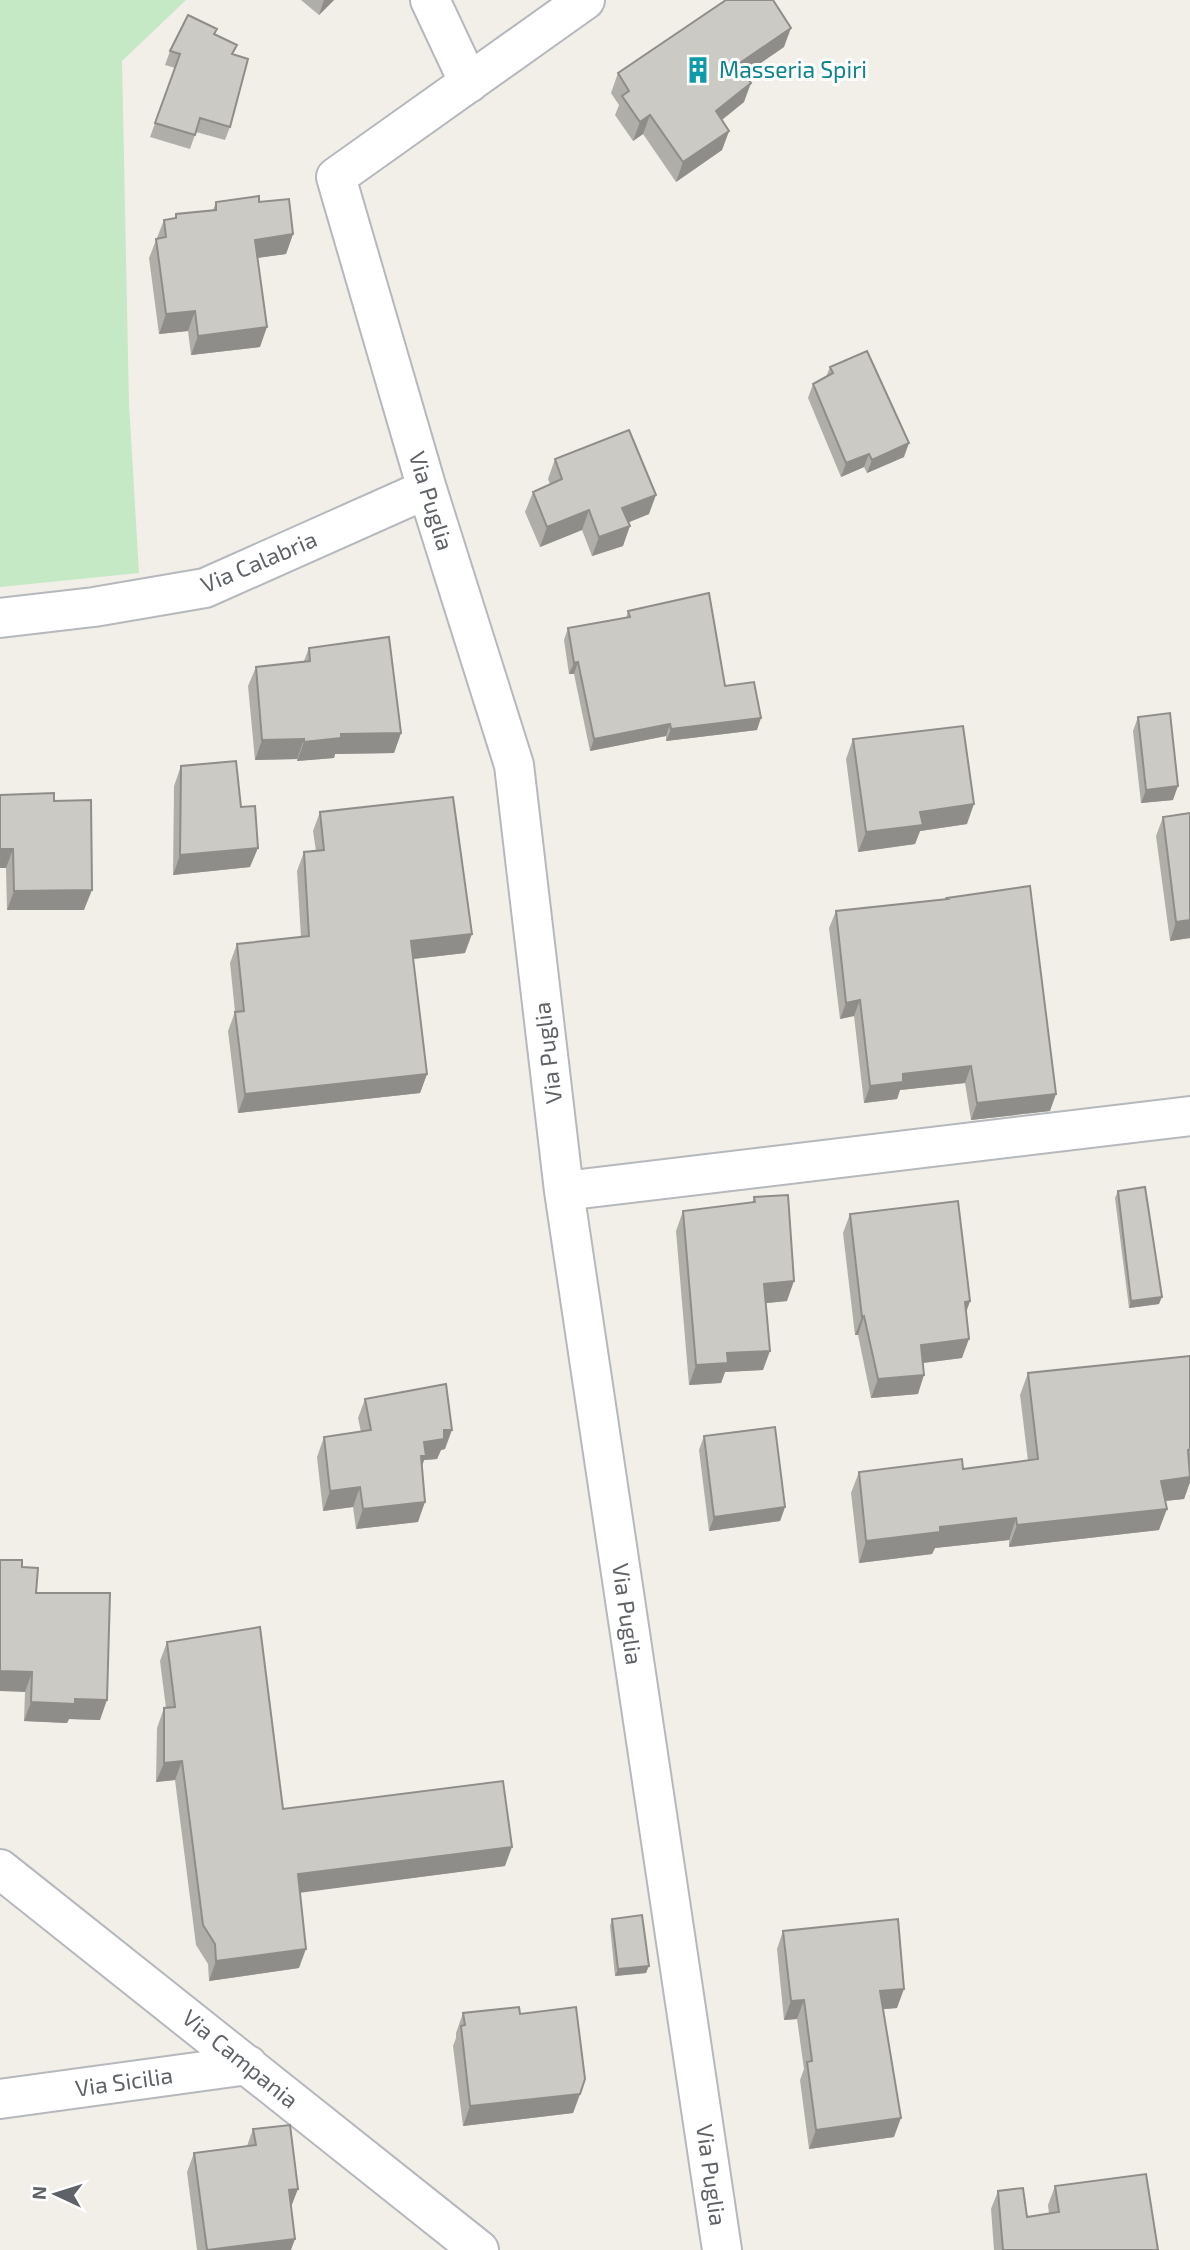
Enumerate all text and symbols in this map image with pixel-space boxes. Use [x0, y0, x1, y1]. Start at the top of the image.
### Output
building icon: Masseria Spiri [683, 55, 713, 85]
place label: Masseria Spiri [719, 55, 867, 83]
street label: Via Puglia [404, 448, 460, 554]
street label: Via Calabria [196, 524, 321, 598]
street label: Via Puglia [527, 1001, 567, 1106]
street label: Via Puglia [607, 1561, 649, 1666]
street label: Via Campania [177, 2003, 304, 2113]
street label: Via Sicilia [73, 2060, 174, 2102]
street label: Via Puglia [691, 2122, 733, 2227]
north arrow [21, 2159, 91, 2229]
text: N [27, 2185, 50, 2200]

